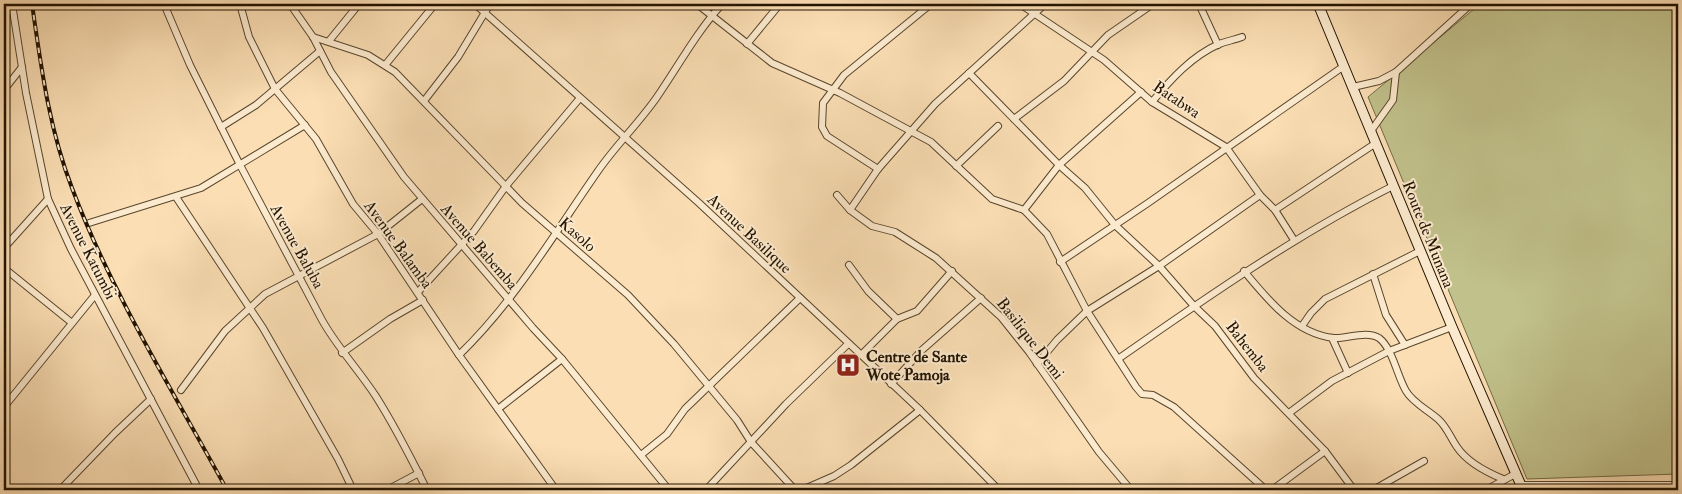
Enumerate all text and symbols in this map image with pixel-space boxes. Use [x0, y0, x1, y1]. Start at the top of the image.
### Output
street label: Batabwa [1149, 77, 1204, 123]
street label: Route de Munana [1398, 178, 1459, 291]
street label: Avenue Basilique [702, 189, 796, 278]
street label: Avenue Balamba [359, 196, 437, 293]
street label: Avenue Katumbi [55, 199, 121, 303]
street label: Avenue Babemba [436, 199, 523, 294]
street label: Avenue Baluba [265, 200, 329, 293]
street label: Kasolo [555, 213, 600, 256]
street label: Basilique Demi [992, 294, 1068, 383]
street label: Bahemba [1221, 317, 1273, 376]
place label: Centre de Sante Wote Pamoja [865, 347, 967, 385]
hospital icon: Centre de Sante Wote Pamoja [835, 352, 861, 378]

